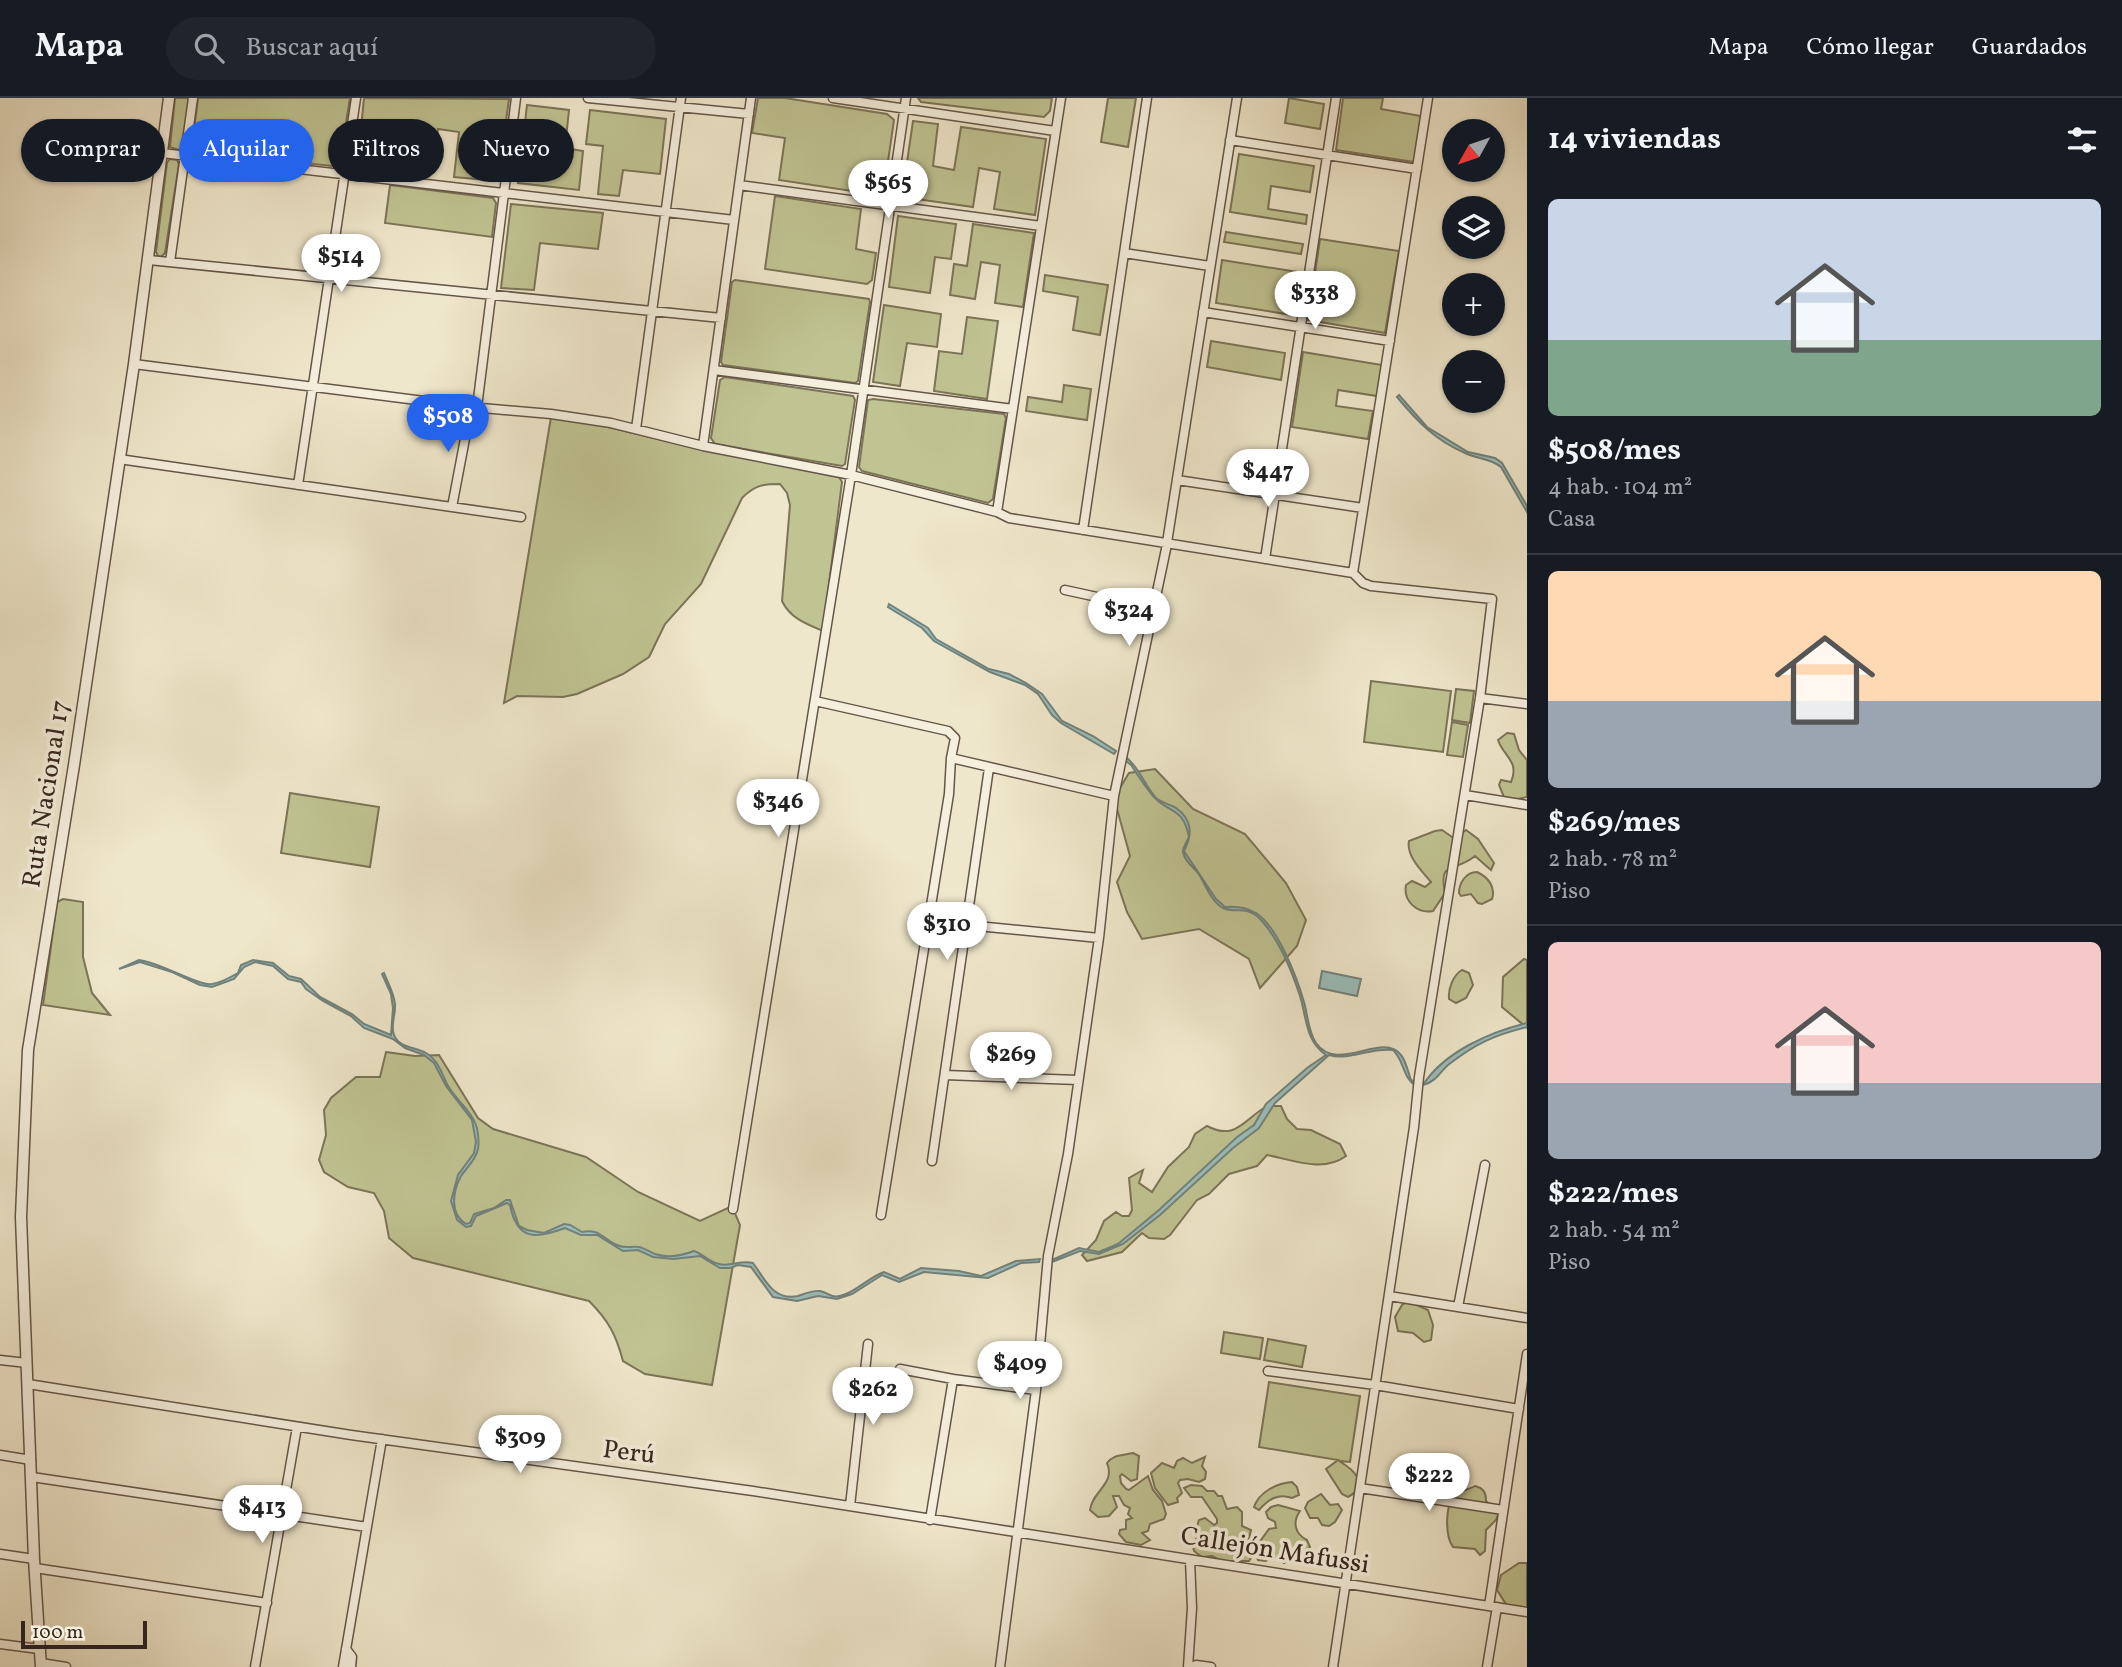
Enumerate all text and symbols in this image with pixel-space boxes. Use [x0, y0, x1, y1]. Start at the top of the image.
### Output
search box [166, 17, 656, 80]
text: Mapa [35, 25, 124, 71]
icon: search [190, 29, 228, 67]
text: Buscar aquí [246, 30, 378, 66]
text: Mapa [1709, 31, 1769, 65]
text: Cómo llegar [1807, 31, 1934, 65]
text: Guardados [1972, 31, 2087, 65]
chip: Comprar [21, 119, 165, 182]
chip: Alquilar [179, 119, 314, 182]
chip: Filtros [328, 119, 444, 182]
chip: Nuevo [458, 119, 574, 182]
north arrow [1442, 119, 1505, 182]
map controls [1442, 119, 1505, 413]
text: 14 viviendas [1548, 119, 1721, 161]
icon: filters [2063, 121, 2101, 159]
pin: $565 [847, 160, 929, 220]
text: $565 [864, 167, 912, 199]
button: layers [1442, 196, 1505, 259]
pin: $514 [300, 234, 382, 294]
text: $514 [317, 241, 365, 273]
icon: home [1762, 245, 1888, 371]
pin: $338 [1274, 272, 1356, 331]
button: + [1442, 273, 1505, 336]
text: $338 [1291, 278, 1339, 310]
button: − [1442, 350, 1505, 413]
pin: $508 [407, 394, 489, 454]
text: $508 [423, 401, 473, 433]
text: $508/mes [1548, 430, 1681, 472]
pin: $447 [1227, 450, 1309, 509]
text: $447 [1242, 456, 1294, 488]
text: 4 hab. · 104 m² [1548, 472, 1692, 504]
text: Casa [1548, 504, 1596, 536]
pin: $324 [1088, 588, 1170, 648]
text: $324 [1104, 595, 1154, 627]
icon: home [1762, 617, 1888, 743]
street label: Ruta Nacional 17 [14, 698, 80, 890]
pin: $346 [737, 780, 819, 839]
text: $346 [752, 786, 804, 818]
text: $269/mes [1548, 802, 1681, 844]
text: 2 hab. · 78 m² [1548, 844, 1677, 876]
text: Piso [1548, 876, 1590, 908]
pin: $310 [906, 902, 988, 962]
text: $310 [923, 909, 971, 941]
icon: home [1762, 988, 1888, 1114]
pin: $269 [970, 1032, 1052, 1092]
text: $269 [986, 1039, 1036, 1071]
text: $222/mes [1548, 1173, 1679, 1215]
text: 2 hab. · 54 m² [1548, 1215, 1680, 1247]
text: Piso [1548, 1247, 1590, 1279]
pin: $409 [979, 1342, 1061, 1401]
text: $409 [993, 1348, 1047, 1380]
pin: $262 [832, 1368, 914, 1427]
text: $262 [848, 1374, 898, 1406]
pin: $309 [479, 1416, 561, 1475]
text: $309 [494, 1422, 546, 1454]
street label: Perú [601, 1432, 657, 1474]
pin: $222 [1388, 1454, 1470, 1513]
text: $222 [1405, 1460, 1453, 1492]
pin: $413 [221, 1486, 303, 1545]
text: $413 [238, 1492, 286, 1524]
street label: Callejón Mafussi [1178, 1518, 1372, 1584]
scale bar [21, 1618, 147, 1650]
text: 100 m [32, 1620, 83, 1646]

